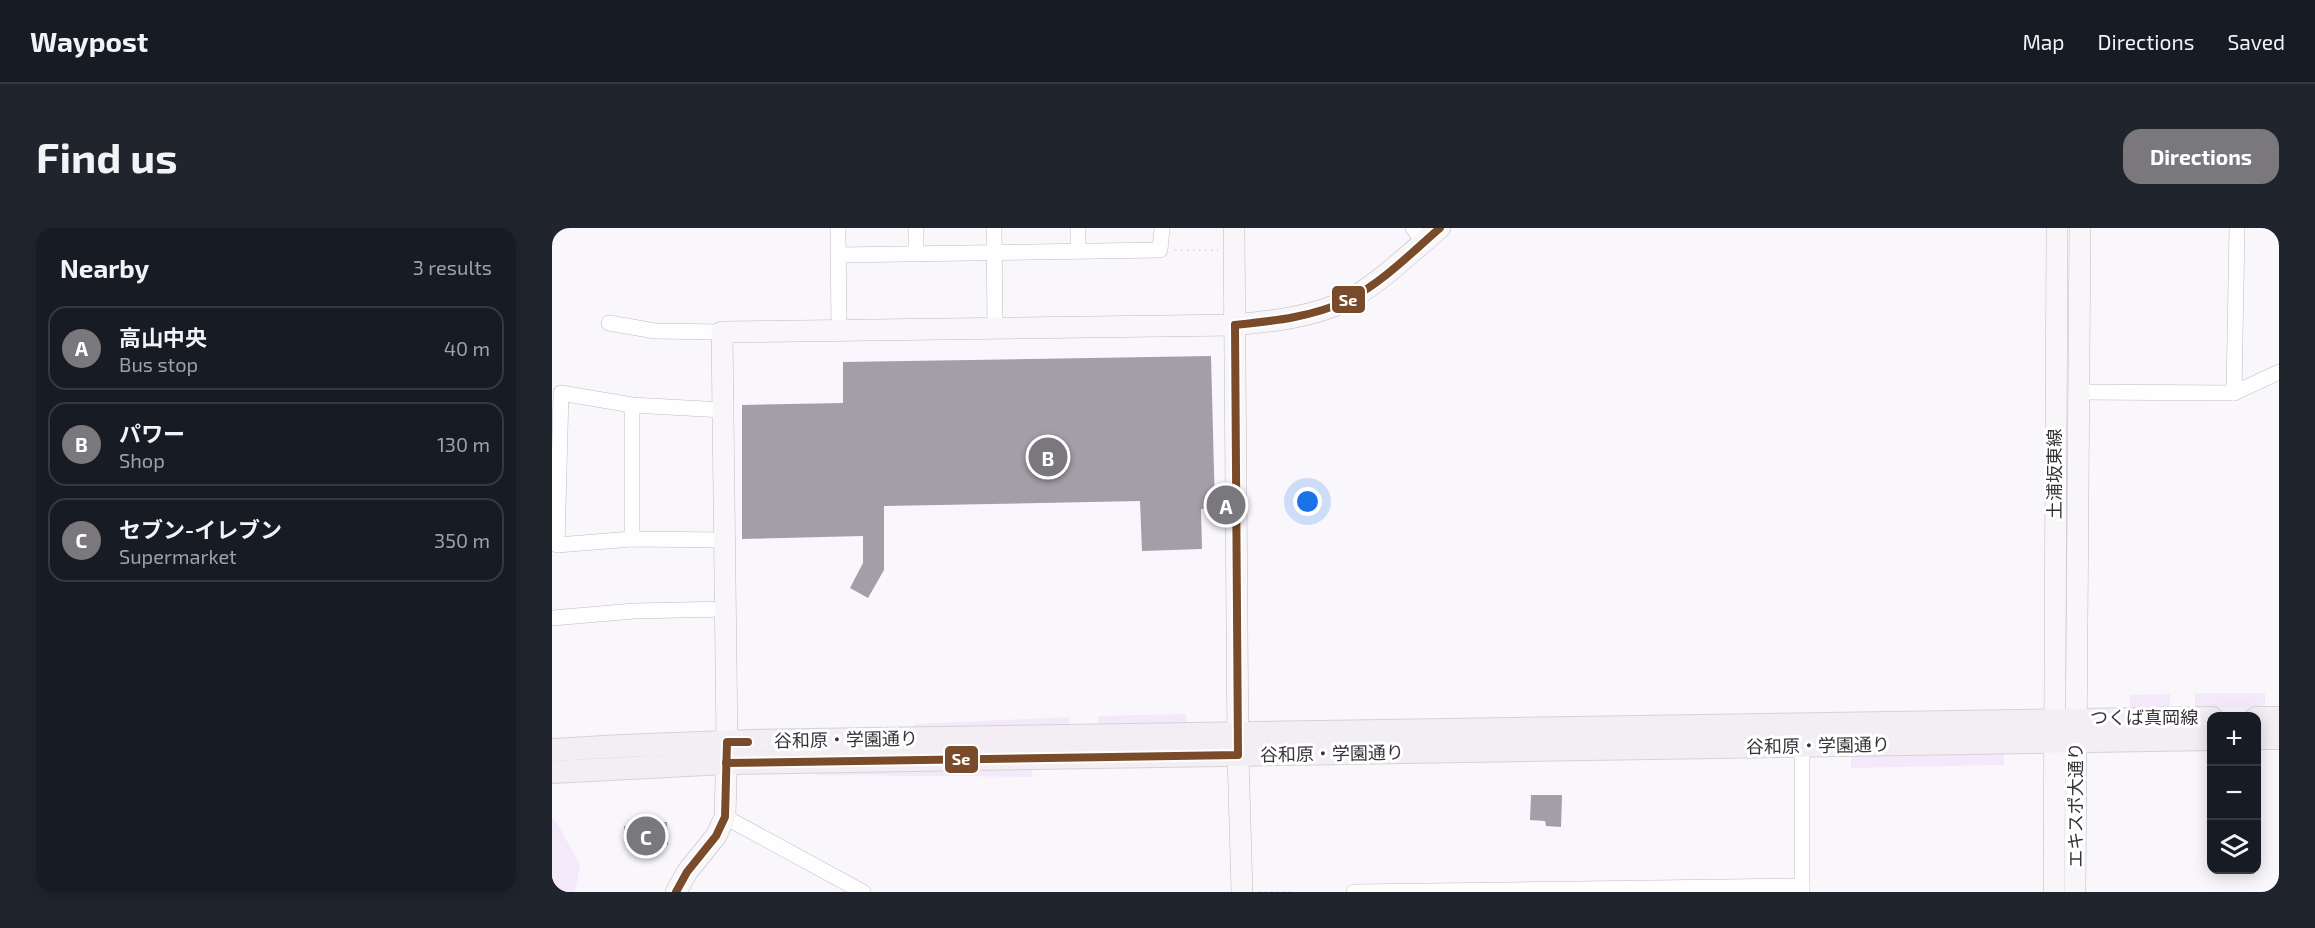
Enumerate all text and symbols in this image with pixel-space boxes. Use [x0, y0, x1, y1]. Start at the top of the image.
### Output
text: Waypost [30, 24, 148, 58]
text: Map [2022, 29, 2065, 54]
text: Directions [2098, 29, 2194, 54]
text: Saved [2227, 29, 2285, 54]
button: Directions [2123, 129, 2279, 184]
text: Find us [36, 131, 178, 181]
text: Nearby [60, 252, 149, 283]
text: 3 results [413, 255, 492, 279]
line badge: Se [1331, 285, 1366, 314]
text: Se [1339, 290, 1357, 309]
text: 高山中央 [119, 324, 207, 350]
text: A [75, 336, 88, 360]
text: 40 m [444, 336, 490, 360]
text: Bus stop [119, 352, 198, 376]
text: パワー [119, 420, 185, 446]
street label: 土浦坂東線 [2043, 429, 2065, 519]
text: B [75, 432, 88, 456]
text: 130 m [437, 432, 490, 456]
pin: B [1028, 434, 1068, 480]
text: Shop [119, 448, 165, 472]
pin: A [1206, 482, 1246, 528]
your location [1293, 487, 1322, 516]
text: セブン-イレブン [119, 516, 282, 542]
text: C [76, 528, 87, 552]
text: 350 m [434, 528, 490, 552]
text: Supermarket [119, 544, 237, 568]
street label: つくば真岡線 [2090, 706, 2198, 728]
map controls [2207, 712, 2261, 874]
button: + [2207, 712, 2261, 766]
street label: 谷和原・学園通り [774, 727, 918, 751]
street label: 谷和原・学園通り [1746, 733, 1890, 757]
street label: 谷和原・学園通り [1260, 741, 1404, 765]
street label: エキスポ大通り [2064, 742, 2086, 868]
line badge: Se [944, 745, 979, 774]
text: Se [952, 749, 970, 768]
button: − [2207, 766, 2261, 820]
pin: C [626, 814, 665, 858]
button: layers [2207, 820, 2261, 874]

